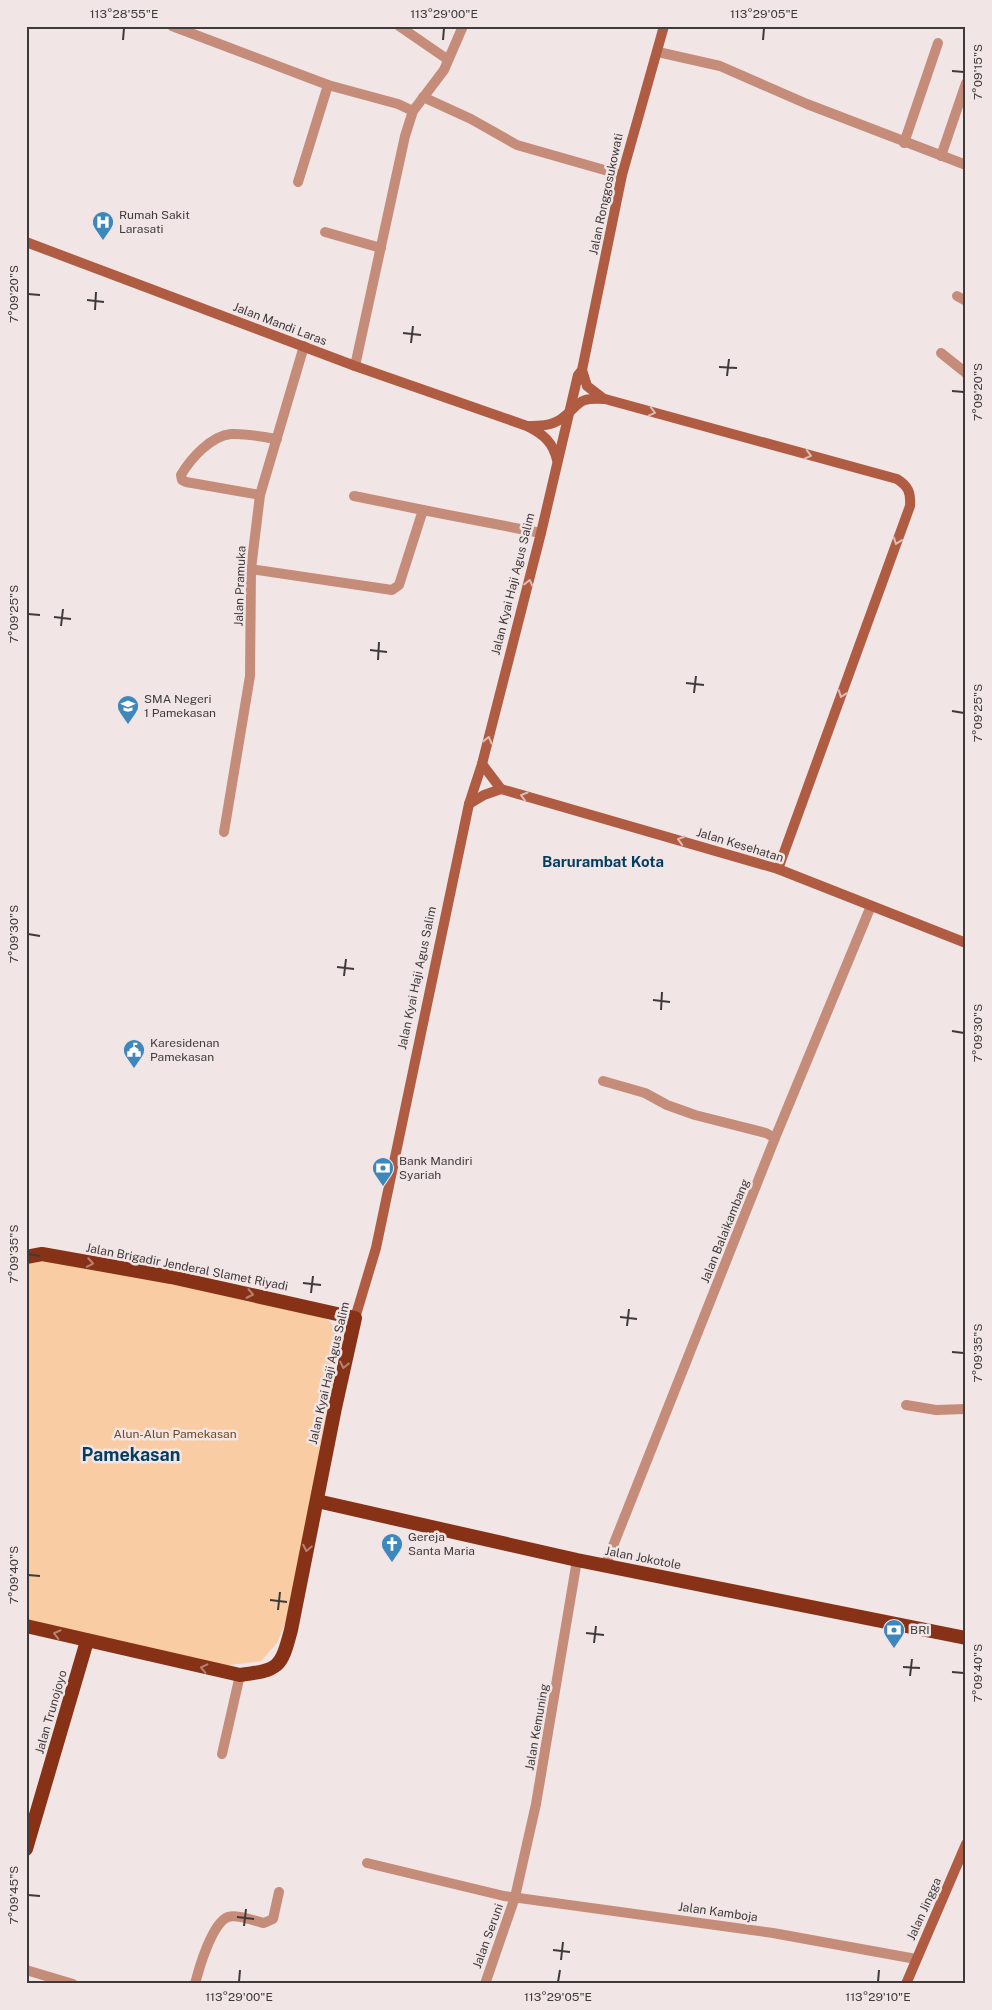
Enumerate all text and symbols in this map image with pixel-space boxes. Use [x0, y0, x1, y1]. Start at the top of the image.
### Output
text: 113°28'55"E [90, 7, 158, 21]
text: 113°29'00"E [410, 7, 478, 21]
text: 113°29'05"E [730, 7, 798, 21]
text: 7°09'15"S [971, 44, 985, 100]
street label: Jalan Ronggosukowati [586, 132, 626, 256]
place label: Rumah Sakit Larasati [119, 208, 190, 236]
hospital icon: Rumah Sakit Larasati [91, 210, 115, 241]
text: 7°09'20"S [7, 265, 21, 323]
street label: Jalan Mandi Laras [231, 300, 329, 348]
text: 7°09'20"S [971, 363, 985, 421]
one-way arrow [647, 406, 656, 417]
one-way arrow [804, 449, 813, 460]
street label: Jalan Kyai Haji Agus Salim [489, 512, 537, 656]
one-way arrow [893, 536, 903, 545]
street label: Jalan Pramuka [232, 545, 248, 627]
one-way arrow [523, 579, 533, 587]
text: 7°09'25"S [7, 585, 21, 643]
text: 7°09'25"S [971, 684, 985, 742]
one-way arrow [838, 689, 848, 698]
place label: SMA Negeri 1 Pamekasan [144, 692, 216, 720]
school or university icon: SMA Negeri 1 Pamekasan [116, 694, 140, 725]
one-way arrow [482, 736, 493, 745]
one-way arrow [521, 792, 529, 802]
street label: Jalan Kesehatan [695, 825, 785, 865]
one-way arrow [677, 835, 685, 845]
district label: Barurambat Kota [542, 853, 664, 870]
text: 7°09'30"S [7, 905, 21, 963]
street label: Jalan Kyai Haji Agus Salim [395, 905, 439, 1051]
text: 7°09'30"S [971, 1004, 985, 1062]
place label: Karesidenan Pamekasan [150, 1036, 220, 1064]
public building icon: Karesidenan Pamekasan [122, 1038, 146, 1069]
place label: Bank Mandiri Syariah [399, 1154, 472, 1182]
bank icon: Bank Mandiri Syariah [371, 1156, 395, 1187]
street label: Jalan Balaikambang [698, 1177, 752, 1285]
text: 7°09'35"S [7, 1225, 21, 1283]
street label: Jalan Brigadir Jenderal Slamet Riyadi [85, 1241, 289, 1294]
one-way arrow [86, 1257, 95, 1267]
one-way arrow [245, 1288, 254, 1299]
street label: Jalan Kyai Haji Agus Salim [306, 1300, 352, 1446]
text: 7°09'35"S [971, 1324, 985, 1382]
one-way arrow [339, 1361, 350, 1370]
park label: Alun-Alun Pamekasan [113, 1427, 237, 1441]
district label: Pamekasan [82, 1444, 180, 1465]
place label: Gereja Santa Maria [408, 1530, 475, 1558]
church icon: Gereja Santa Maria [380, 1532, 404, 1563]
one-way arrow [303, 1544, 313, 1553]
street label: Jalan Jokotole [604, 1544, 682, 1572]
text: 7°09'40"S [7, 1546, 21, 1604]
bank icon: BRI [882, 1618, 906, 1649]
place label: BRI [910, 1623, 930, 1637]
one-way arrow [52, 1629, 61, 1640]
text: 7°09'40"S [971, 1644, 985, 1702]
one-way arrow [199, 1663, 208, 1674]
street label: Jalan Trunojoyo [32, 1668, 70, 1755]
street label: Jalan Kemuning [522, 1683, 552, 1771]
text: 7°09'45"S [7, 1866, 21, 1924]
street label: Jalan Jingga [904, 1875, 944, 1943]
street label: Jalan Kamboja [677, 1899, 759, 1925]
street label: Jalan Seruni [470, 1902, 506, 1970]
text: 113°29'00"E [205, 1990, 273, 2004]
text: 113°29'05"E [524, 1990, 592, 2004]
text: 113°29'10"E [845, 1990, 911, 2004]

